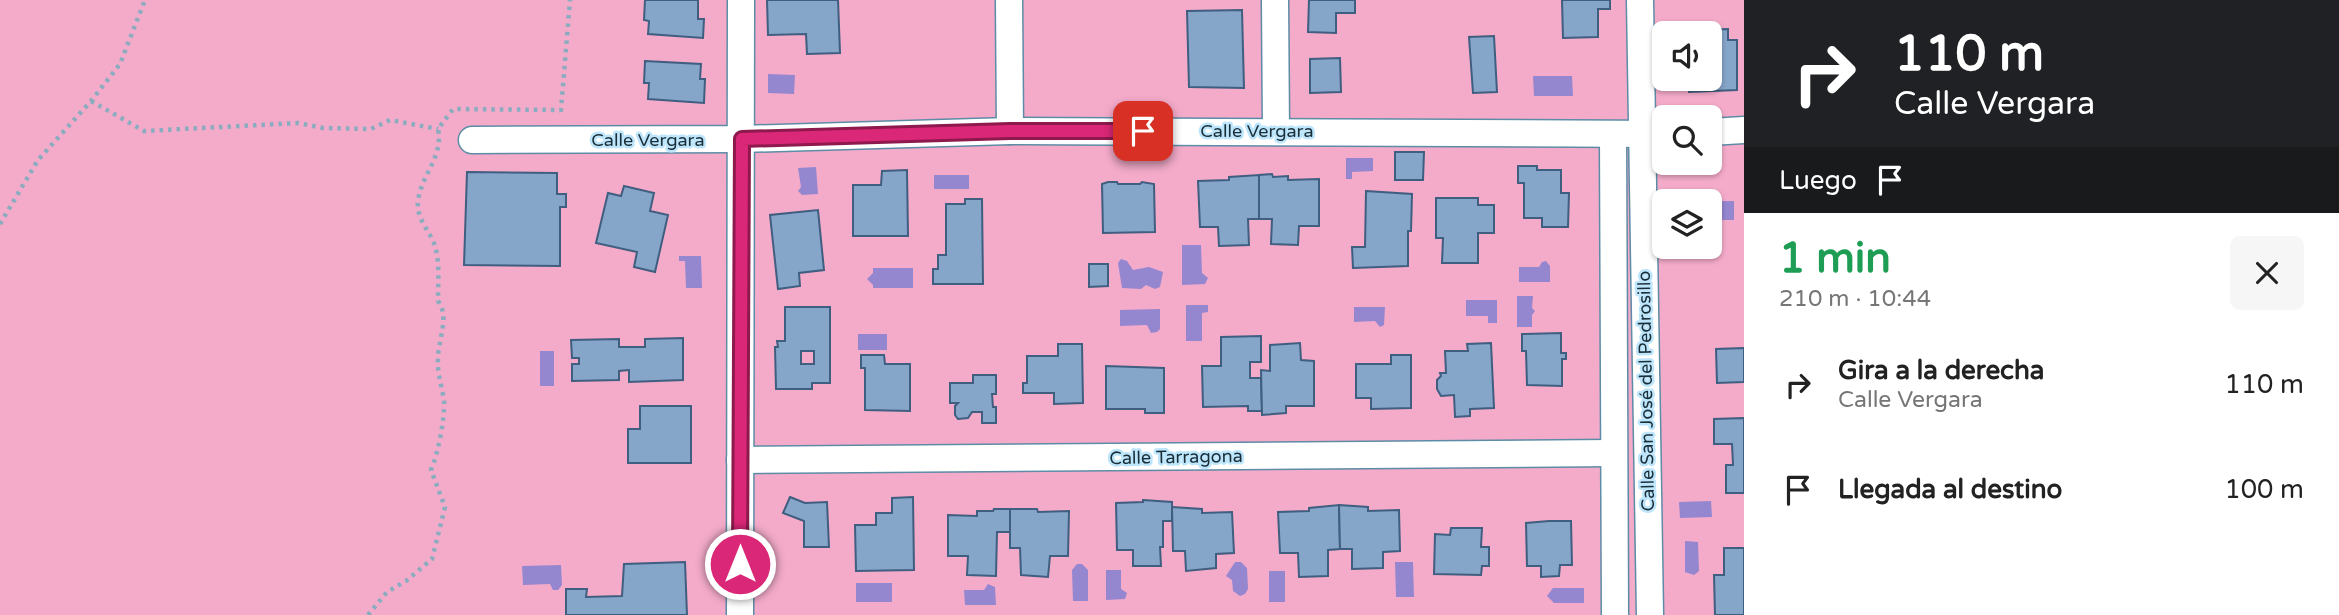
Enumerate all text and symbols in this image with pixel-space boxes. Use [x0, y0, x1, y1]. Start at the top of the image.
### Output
map controls [1652, 21, 1722, 259]
button: sound [1652, 21, 1722, 91]
text: 110 m [1894, 25, 2044, 84]
icon: right [1779, 28, 1870, 119]
text: Calle Vergara [1894, 85, 2095, 123]
pin [1113, 101, 1173, 161]
button: search [1652, 105, 1722, 175]
icon: arrive [1124, 112, 1162, 150]
street label: Calle Vergara [1200, 120, 1314, 142]
street label: Calle Vergara [591, 129, 705, 151]
icon: arrive [1871, 161, 1909, 199]
text: Luego [1779, 165, 1857, 196]
button: layers [1652, 189, 1722, 259]
text: 1 min [1779, 233, 1891, 284]
button: close [2230, 236, 2304, 310]
street label: Calle San José del Pedrosillo [1633, 270, 1659, 512]
text: 210 m · 10:44 [1779, 285, 1931, 313]
text: Gira a la derecha [1838, 355, 2044, 386]
icon: right [1779, 366, 1817, 404]
text: 110 m [2224, 369, 2304, 400]
text: Calle Vergara [1838, 386, 1983, 414]
street label: Calle Tarragona [1109, 445, 1243, 469]
icon: arrive [1779, 471, 1817, 509]
text: Llegada al destino [1838, 474, 2062, 505]
text: 100 m [2224, 474, 2304, 505]
position arrow [703, 527, 777, 601]

